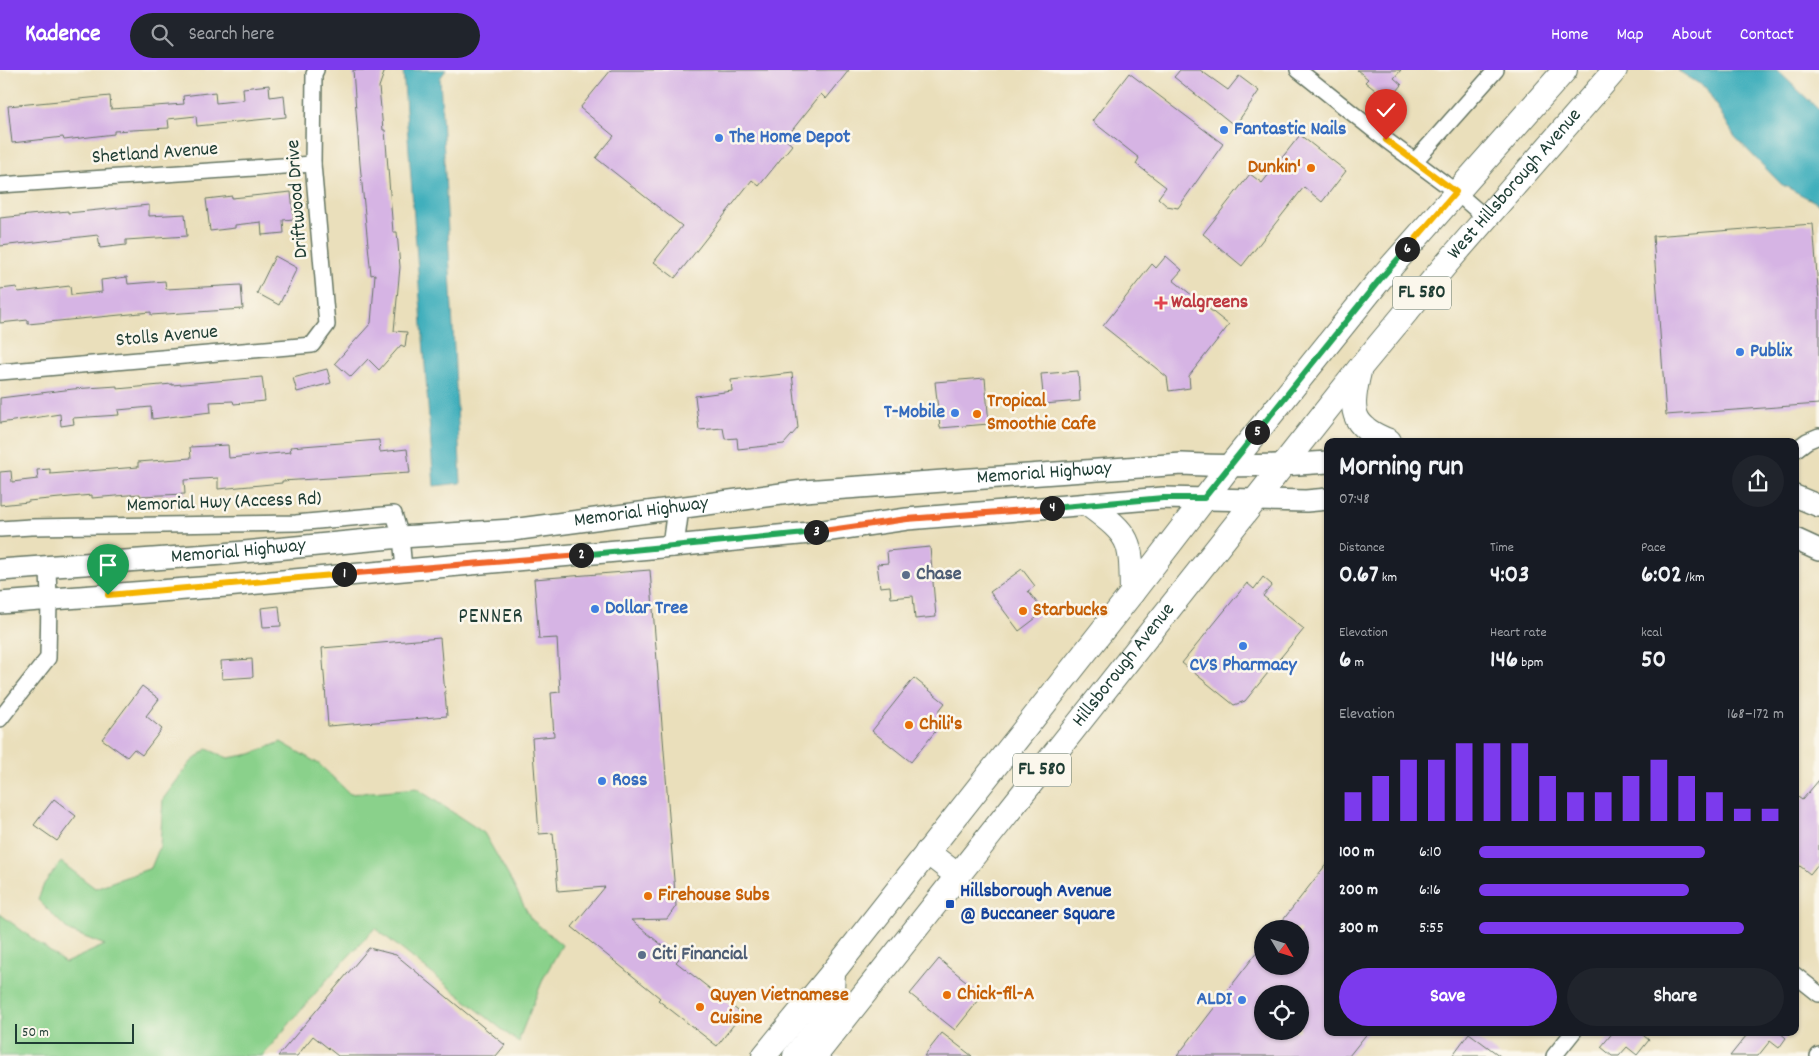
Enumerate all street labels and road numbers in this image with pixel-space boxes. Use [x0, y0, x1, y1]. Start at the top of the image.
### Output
street label: West Hillsborough Avenue [1442, 103, 1589, 266]
street label: Shetland Avenue [91, 136, 219, 172]
street label: Driftwood Drive [280, 138, 316, 259]
road number: FL 580 [1393, 277, 1451, 310]
street label: Stolls Avenue [115, 319, 219, 355]
street label: Memorial Highway [976, 455, 1114, 493]
street label: Memorial Hwy (Access Rd) [126, 486, 322, 520]
street label: Memorial Highway [572, 490, 711, 536]
street label: Memorial Highway [170, 532, 308, 572]
street label: Hillsborough Avenue [1066, 597, 1182, 734]
road number: FL 580 [1013, 754, 1071, 786]

